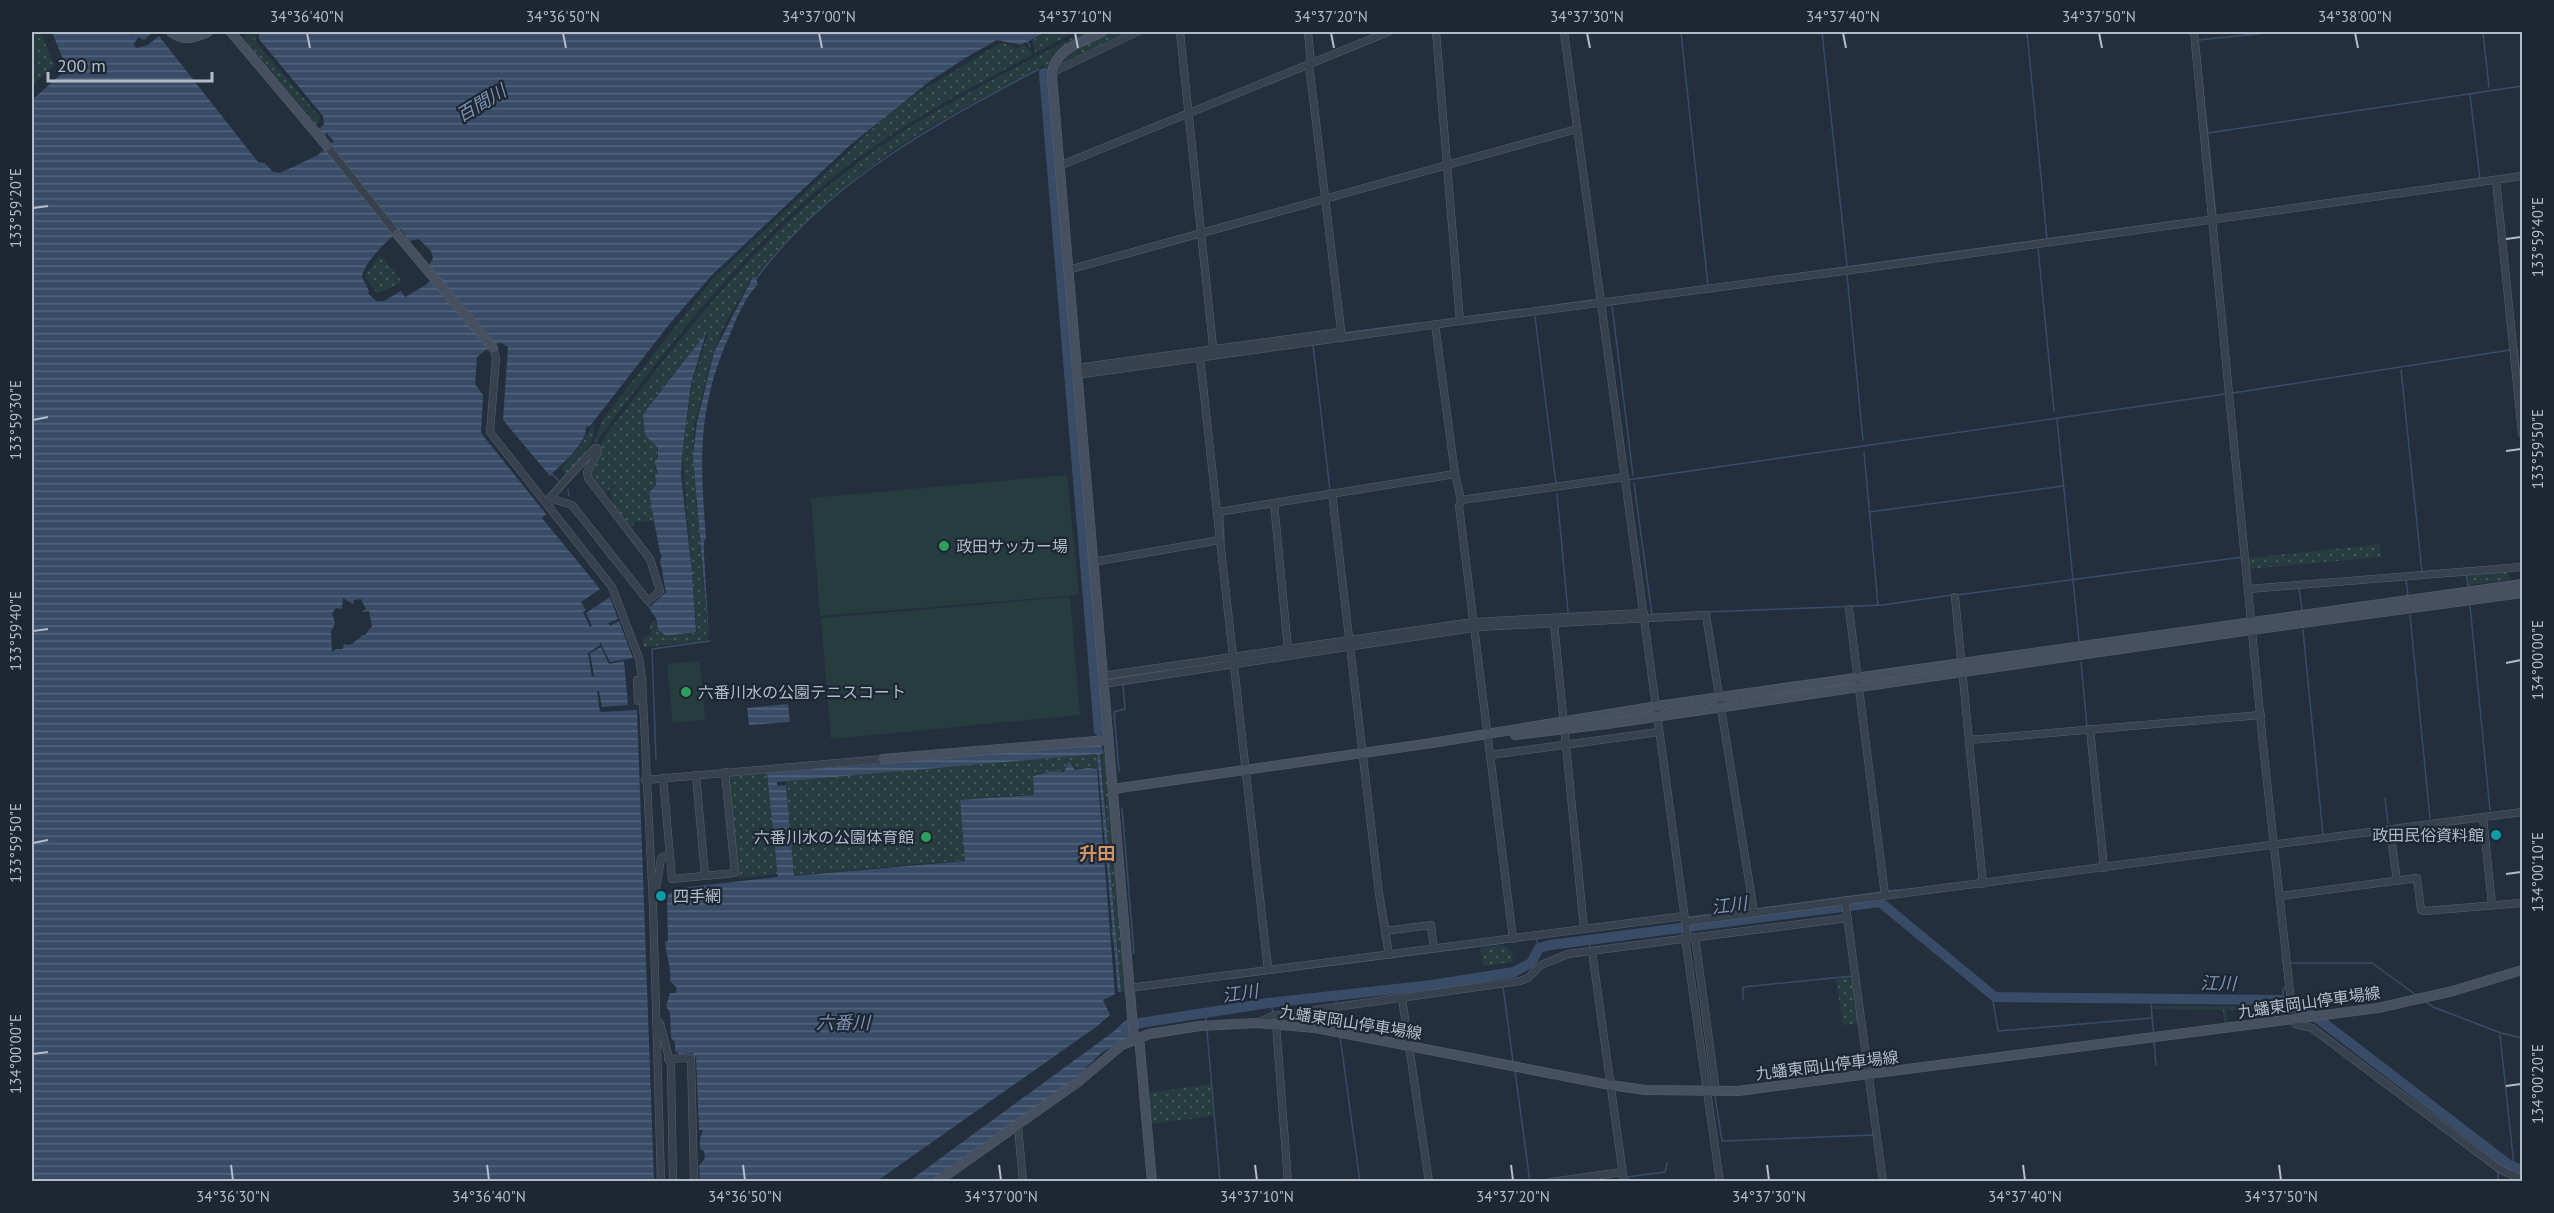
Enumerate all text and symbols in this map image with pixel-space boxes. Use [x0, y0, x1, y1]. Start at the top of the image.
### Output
text: 34°36'40"N [270, 7, 344, 26]
text: 34°36'50"N [526, 7, 600, 26]
text: 34°37'00"N [782, 7, 856, 26]
text: 34°37'10"N [1038, 7, 1112, 26]
text: 34°37'20"N [1294, 7, 1368, 26]
text: 34°37'30"N [1550, 7, 1624, 26]
text: 34°37'40"N [1806, 7, 1880, 26]
text: 34°37'50"N [2062, 7, 2136, 26]
text: 34°38'00"N [2318, 7, 2392, 26]
scale bar [48, 45, 212, 83]
text: 200 m [57, 54, 106, 77]
water label: 百間川 [452, 78, 512, 127]
text: 133°59'20"E [6, 168, 25, 248]
text: 133°59'40"E [2528, 197, 2547, 277]
text: 133°59'30"E [6, 380, 25, 460]
text: 133°59'50"E [2528, 409, 2547, 489]
place label: 政田サッカー場 [956, 536, 1068, 556]
marker: 政田サッカー場 [937, 539, 951, 553]
text: 133°59'40"E [6, 591, 25, 671]
text: 134°00'00"E [2528, 620, 2547, 700]
place label: 六番川水の公園テニスコート [698, 682, 906, 702]
marker: 六番川水の公園テニスコート [679, 685, 693, 699]
text: 133°59'50"E [6, 803, 25, 883]
place label: 政田民俗資料館 [2372, 825, 2484, 845]
place label: 六番川水の公園体育館 [754, 827, 914, 847]
marker: 政田民俗資料館 [2489, 828, 2503, 842]
marker: 六番川水の公園体育館 [919, 830, 933, 844]
text: 134°00'10"E [2528, 832, 2547, 912]
district label: 升田 [1079, 842, 1115, 865]
place label: 四手網 [673, 886, 721, 906]
marker: 四手網 [654, 889, 668, 903]
water label: 江川 [1710, 891, 1750, 919]
water label: 江川 [2200, 971, 2238, 995]
water label: 江川 [1221, 979, 1261, 1007]
street label: 九蟠東岡山停車場線 [2236, 982, 2382, 1022]
street label: 九蟠東岡山停車場線 [1278, 1001, 1424, 1043]
water label: 六番川 [816, 1011, 872, 1034]
text: 134°00'00"E [6, 1014, 25, 1094]
text: 134°00'20"E [2528, 1044, 2547, 1124]
street label: 九蟠東岡山停車場線 [1754, 1046, 1900, 1084]
text: 34°36'30"N [196, 1187, 270, 1206]
text: 34°36'40"N [452, 1187, 526, 1206]
text: 34°36'50"N [708, 1187, 782, 1206]
text: 34°37'00"N [964, 1187, 1038, 1206]
text: 34°37'10"N [1220, 1187, 1294, 1206]
text: 34°37'20"N [1476, 1187, 1550, 1206]
text: 34°37'30"N [1732, 1187, 1806, 1206]
text: 34°37'40"N [1988, 1187, 2062, 1206]
text: 34°37'50"N [2244, 1187, 2318, 1206]

